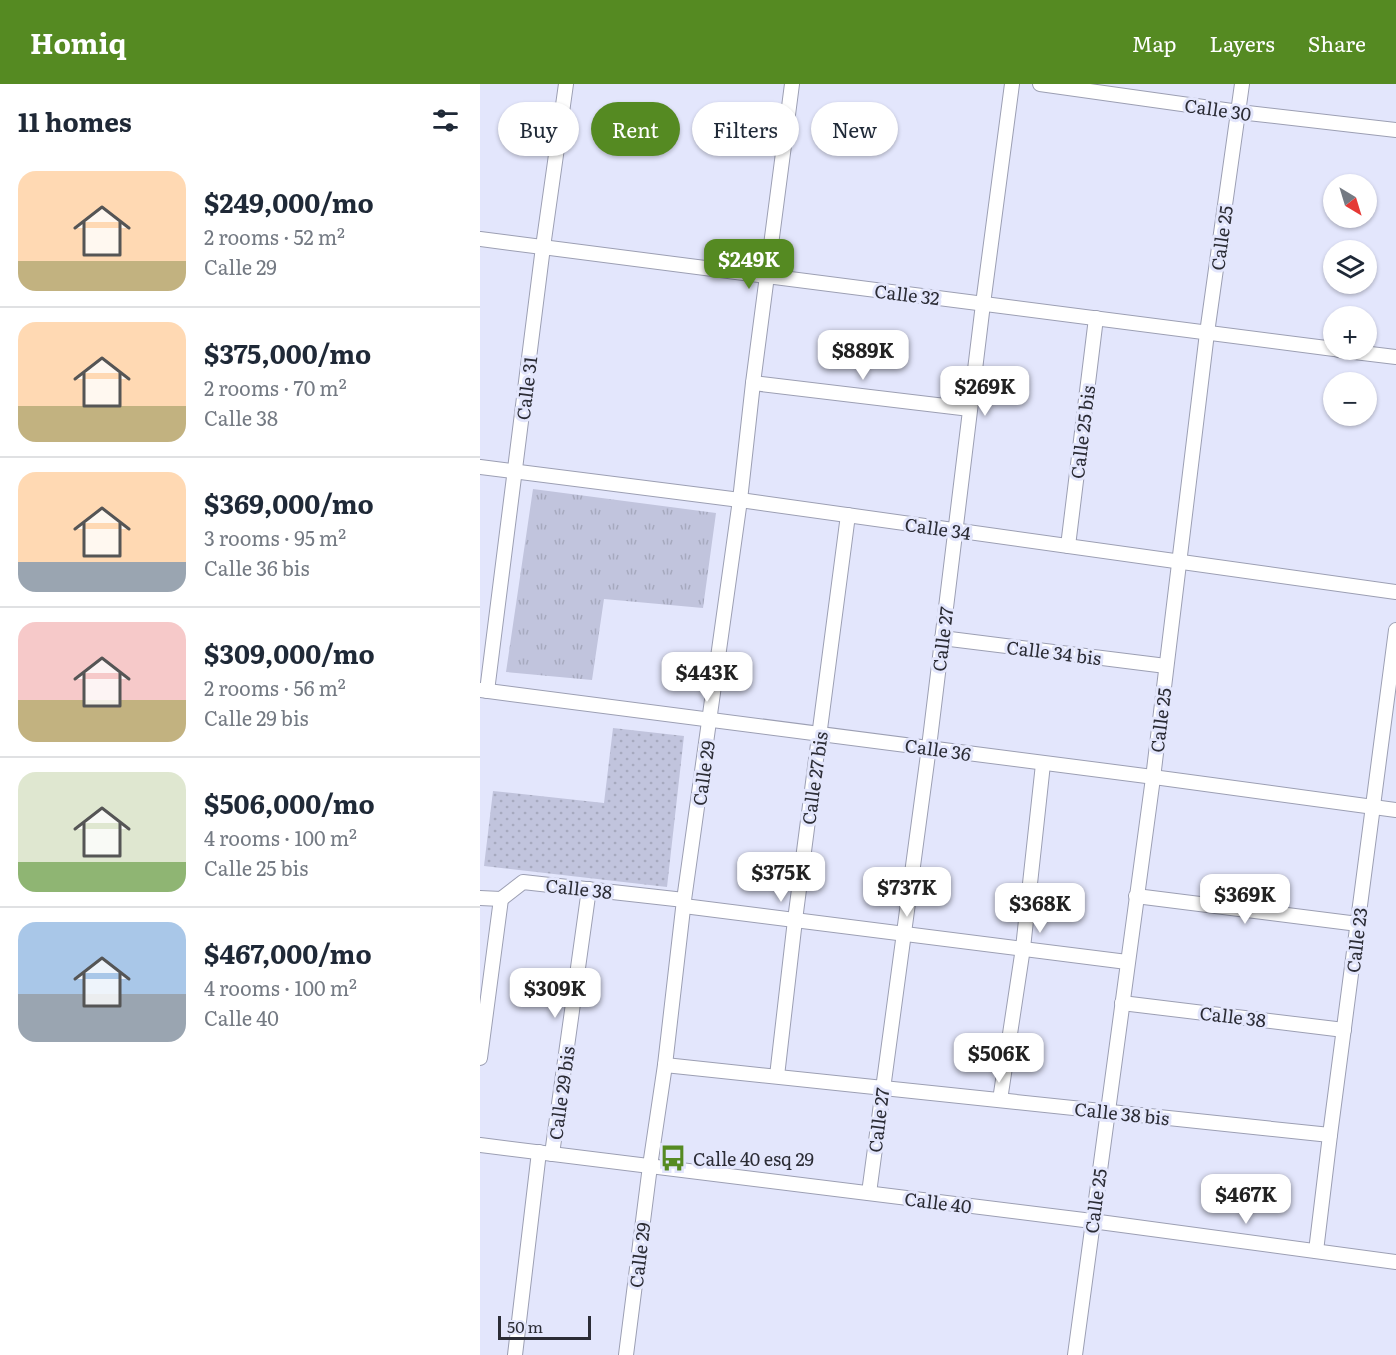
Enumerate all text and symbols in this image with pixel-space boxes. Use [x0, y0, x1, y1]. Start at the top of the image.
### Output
text: Homiq [30, 21, 127, 63]
text: Map [1132, 27, 1177, 58]
text: Layers [1210, 27, 1275, 58]
text: Share [1308, 27, 1366, 58]
street label: Calle 30 [1183, 91, 1253, 127]
text: 11 homes [18, 101, 132, 140]
chip: Buy [498, 102, 579, 156]
chip: Rent [591, 102, 680, 156]
chip: Filters [692, 102, 799, 156]
chip: New [811, 102, 898, 156]
icon: filters [429, 104, 462, 137]
north arrow [1323, 174, 1377, 228]
map controls [1323, 174, 1377, 426]
text: $249,000/mo [204, 182, 374, 221]
icon: home [66, 195, 138, 267]
street label: Calle 25 [1203, 204, 1239, 272]
text: 2 rooms · 52 m² [204, 221, 345, 251]
pin: $249K [707, 239, 791, 290]
button: layers [1323, 240, 1377, 294]
text: $249K [718, 243, 780, 273]
text: Calle 29 [204, 251, 277, 281]
street label: Calle 32 [873, 277, 941, 311]
button: + [1323, 306, 1377, 360]
pin: $889K [821, 330, 905, 381]
text: $375,000/mo [204, 333, 371, 372]
text: $889K [832, 334, 894, 364]
icon: home [66, 346, 138, 418]
street label: Calle 31 [509, 355, 543, 421]
pin: $269K [943, 366, 1027, 417]
text: $269K [954, 370, 1016, 400]
text: 2 rooms · 70 m² [204, 372, 347, 402]
button: − [1323, 372, 1377, 426]
street label: Calle 25 bis [1063, 384, 1101, 480]
text: Calle 38 [204, 402, 278, 432]
text: $369,000/mo [204, 483, 374, 522]
icon: home [66, 496, 138, 568]
street label: Calle 34 [903, 510, 973, 546]
text: 3 rooms · 95 m² [204, 522, 346, 552]
text: Calle 36 bis [204, 552, 310, 582]
street label: Calle 27 [925, 605, 959, 673]
text: $309,000/mo [204, 633, 375, 672]
street label: Calle 34 bis [1005, 633, 1103, 671]
icon: home [66, 646, 138, 718]
pin: $443K [665, 652, 749, 703]
text: $443K [676, 656, 738, 686]
text: 2 rooms · 56 m² [204, 672, 346, 702]
street label: Calle 25 [1143, 686, 1177, 754]
text: Calle 29 bis [204, 702, 309, 732]
street label: Calle 27 bis [794, 730, 834, 826]
street label: Calle 36 [903, 731, 973, 767]
street label: Calle 29 [685, 739, 721, 807]
text: $506,000/mo [204, 783, 375, 822]
icon: home [66, 796, 138, 868]
text: 4 rooms · 100 m² [204, 822, 357, 852]
text: Calle 25 bis [204, 852, 308, 882]
pin: $375K [739, 852, 823, 903]
text: $375K [751, 856, 811, 886]
pin: $737K [865, 867, 949, 918]
street label: Calle 38 [544, 871, 614, 905]
text: $737K [877, 871, 937, 901]
pin: $369K [1203, 874, 1287, 925]
text: $369K [1214, 878, 1276, 908]
pin: $368K [998, 883, 1082, 934]
text: $368K [1009, 887, 1071, 917]
street label: Calle 23 [1339, 906, 1373, 974]
text: $467,000/mo [204, 933, 372, 972]
icon: home [66, 946, 138, 1018]
pin: $309K [513, 968, 597, 1019]
text: 4 rooms · 100 m² [204, 972, 357, 1002]
text: $309K [524, 972, 586, 1002]
street label: Calle 38 [1198, 999, 1268, 1033]
text: Calle 40 [204, 1002, 279, 1032]
pin: $506K [957, 1033, 1041, 1084]
text: $506K [968, 1037, 1030, 1067]
street label: Calle 29 bis [541, 1045, 581, 1141]
street label: Calle 27 [861, 1086, 895, 1154]
street label: Calle 38 bis [1073, 1095, 1171, 1131]
bus stop icon: Calle 40 esq 29 [658, 1143, 688, 1173]
place label: Calle 40 esq 29 [693, 1145, 814, 1172]
street label: Calle 25 [1077, 1167, 1113, 1235]
pin: $467K [1204, 1174, 1288, 1225]
text: $467K [1215, 1178, 1277, 1208]
street label: Calle 40 [903, 1185, 973, 1219]
street label: Calle 29 [622, 1221, 656, 1289]
scale bar [498, 1313, 591, 1340]
text: 50 m [507, 1314, 543, 1338]

